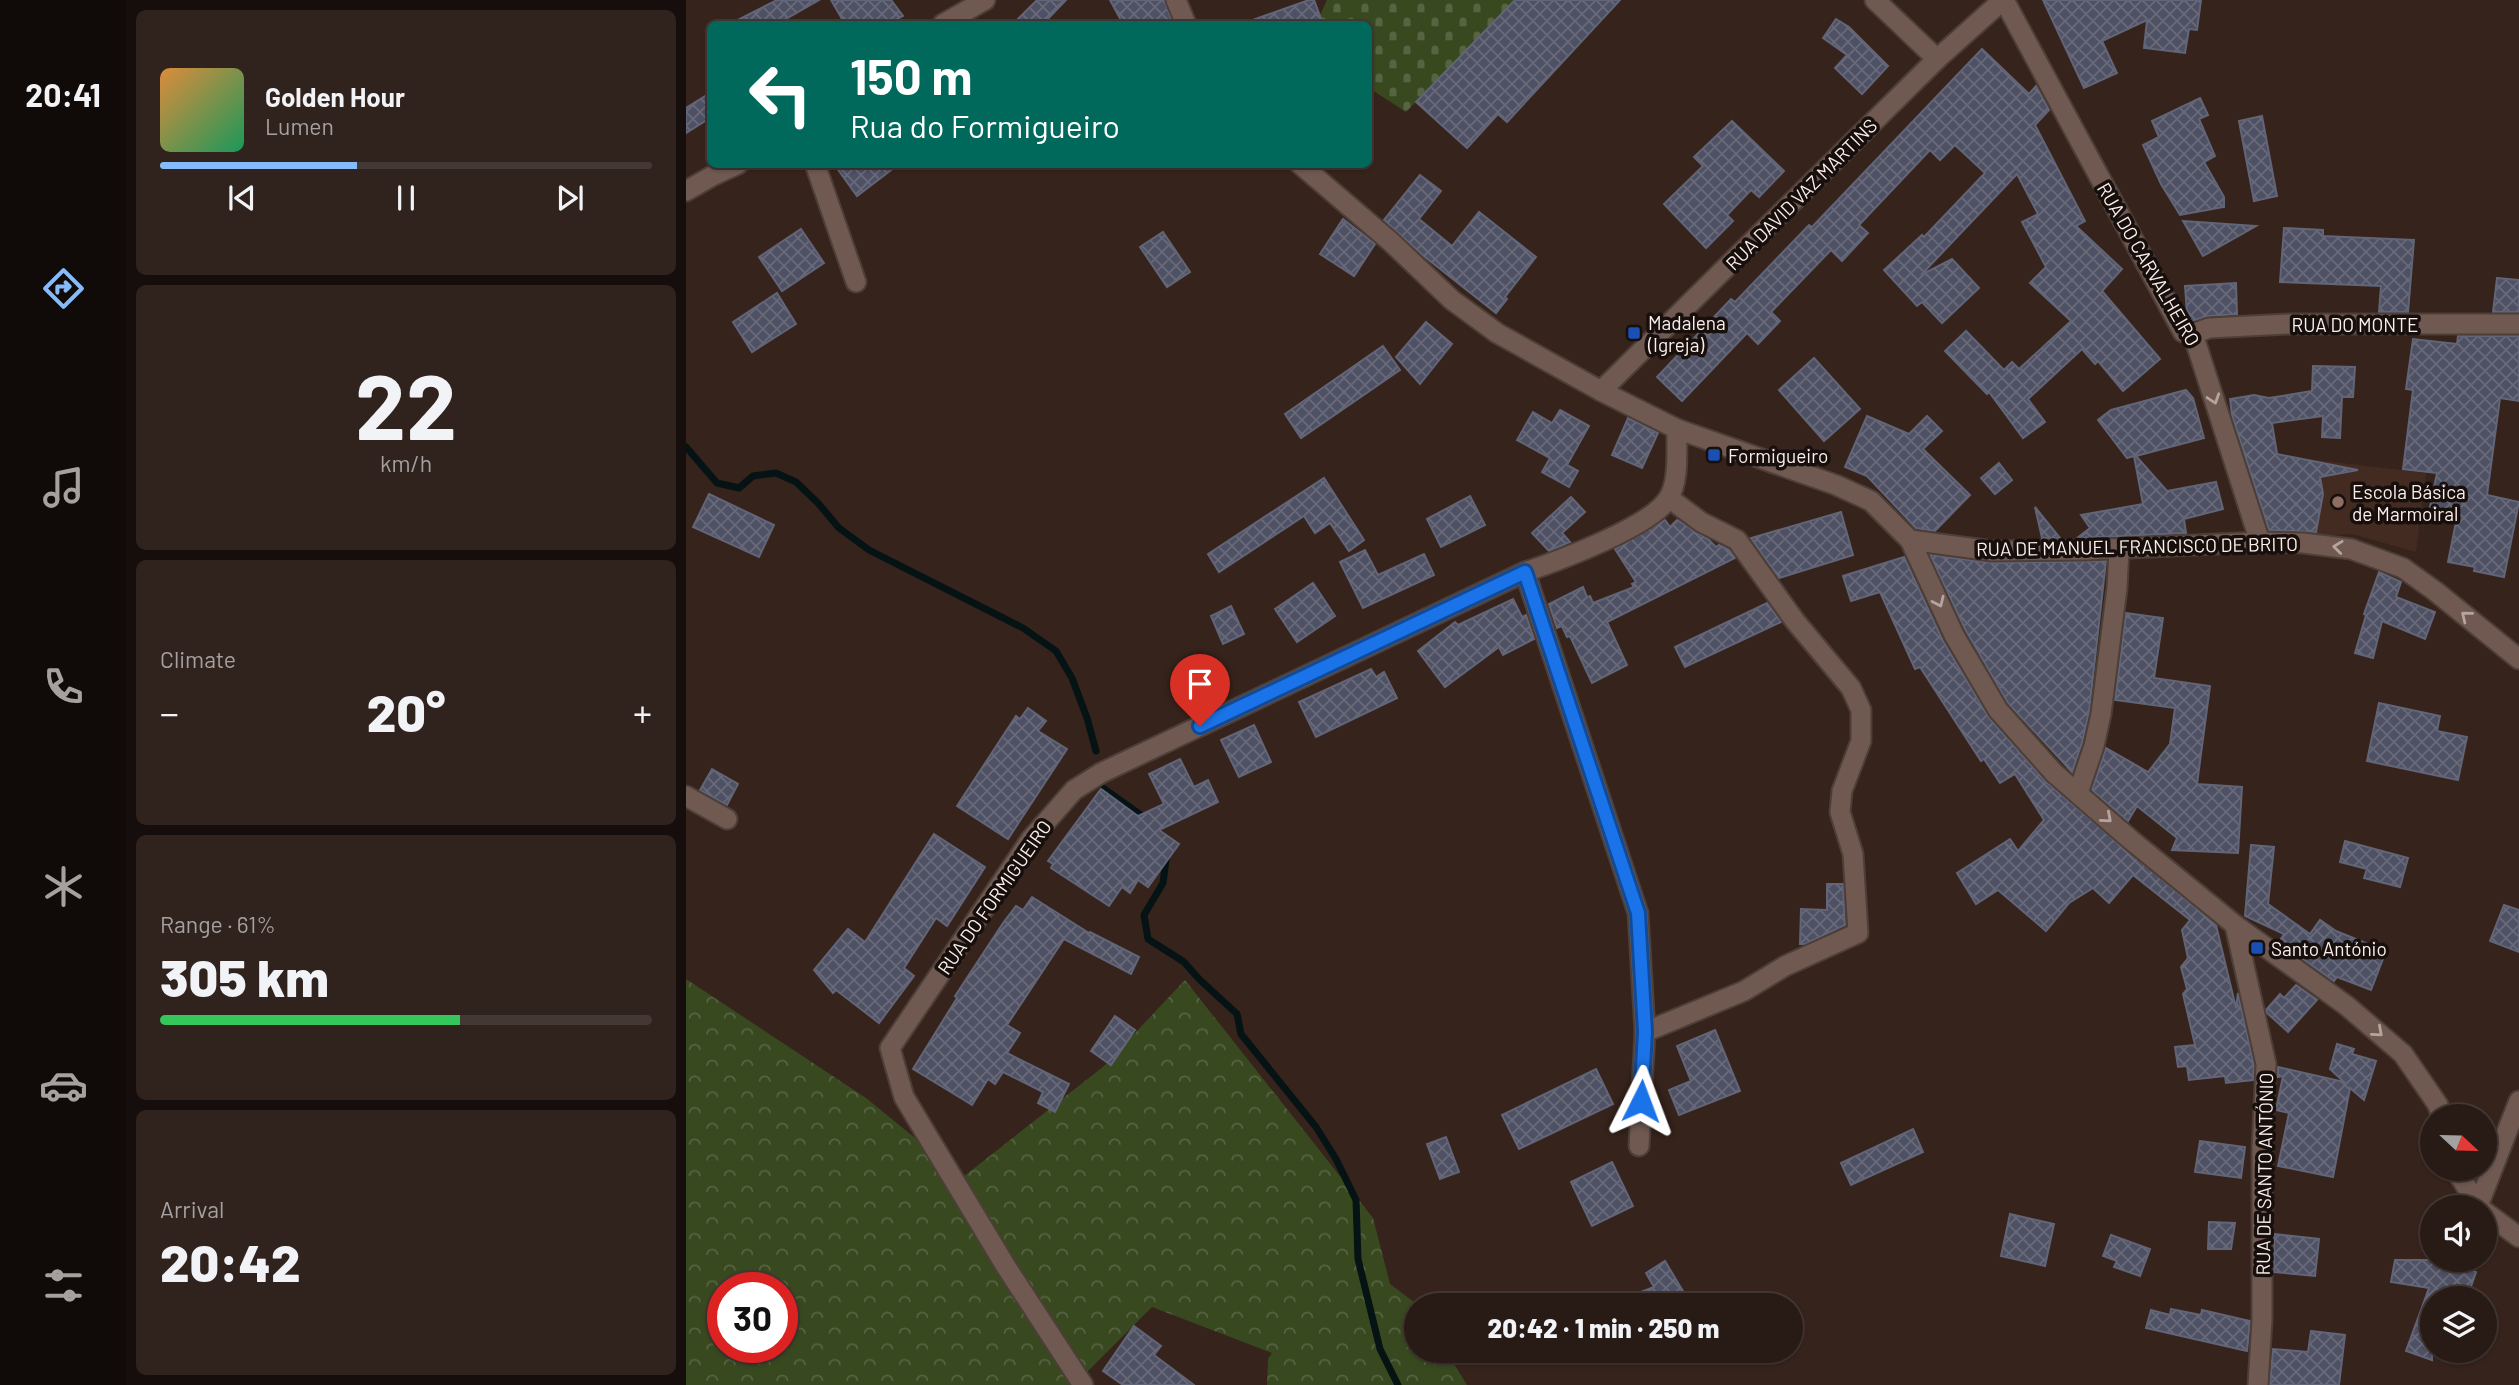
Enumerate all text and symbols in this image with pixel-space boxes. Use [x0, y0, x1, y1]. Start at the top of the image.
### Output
text: 150 m [850, 46, 972, 105]
icon: left [735, 49, 826, 140]
text: 20:41 [25, 75, 101, 113]
text: Golden Hour [265, 81, 405, 112]
text: Rua do Formigueiro [850, 106, 1120, 144]
text: Lumen [265, 112, 334, 140]
street label: RUA DAVID VAZ MARTINS [1720, 113, 1882, 275]
street label: RUA DO CARVALHEIRO [2093, 178, 2205, 350]
icon: previous [223, 179, 261, 217]
icon: pause [387, 179, 425, 217]
icon: next [551, 179, 589, 217]
icon: directions [39, 264, 88, 313]
place label: Madalena (Igreja) [1647, 311, 1726, 356]
street label: RUA DO MONTE [2292, 313, 2419, 336]
marker: Madalena (Igreja) [1626, 325, 1642, 341]
text: 22 [355, 349, 457, 458]
one-way arrow [2205, 393, 2220, 405]
place label: Formigueiro [1728, 444, 1828, 467]
marker: Formigueiro [1706, 447, 1722, 463]
text: km/h [380, 449, 432, 477]
icon: music [39, 463, 88, 512]
place label: Escola Básica de Marmoiral [2352, 480, 2466, 525]
marker: Escola Básica de Marmoiral [2330, 494, 2346, 510]
street label: RUA DE MANUEL FRANCISCO DE BRITO [1976, 532, 2298, 560]
one-way arrow [2332, 540, 2344, 555]
one-way arrow [1931, 595, 1945, 607]
one-way arrow [2462, 612, 2475, 624]
text: Climate [160, 645, 236, 673]
pin [1170, 654, 1230, 726]
icon: phone [39, 662, 88, 711]
icon: arrive [1181, 665, 1219, 703]
text: 20° [367, 680, 445, 742]
text: − [160, 689, 179, 735]
text: + [633, 689, 652, 735]
one-way arrow [2098, 810, 2111, 822]
street label: RUA DO FORMIGUEIRO [932, 815, 1056, 979]
icon: climate [39, 862, 88, 911]
text: Range · 61% [160, 910, 276, 938]
place label: Santo António [2271, 937, 2387, 960]
marker: Santo António [2249, 940, 2265, 956]
text: 305 km [160, 945, 329, 1007]
one-way arrow [2369, 1024, 2382, 1036]
icon: car [39, 1061, 88, 1110]
position arrow [1604, 1064, 1678, 1138]
street label: RUA DE SANTO ANTÓNIO [2251, 1072, 2277, 1276]
north arrow [2420, 1104, 2497, 1181]
map controls [2420, 1104, 2497, 1363]
text: Arrival [160, 1195, 224, 1223]
button: sound [2420, 1195, 2497, 1272]
text: 20:42 [160, 1230, 301, 1292]
icon: filters [39, 1261, 88, 1310]
speed limit sign: 30 [707, 1272, 798, 1363]
button: layers [2420, 1286, 2497, 1363]
text: 20:42 · 1 min · 250 m [1488, 1312, 1719, 1343]

